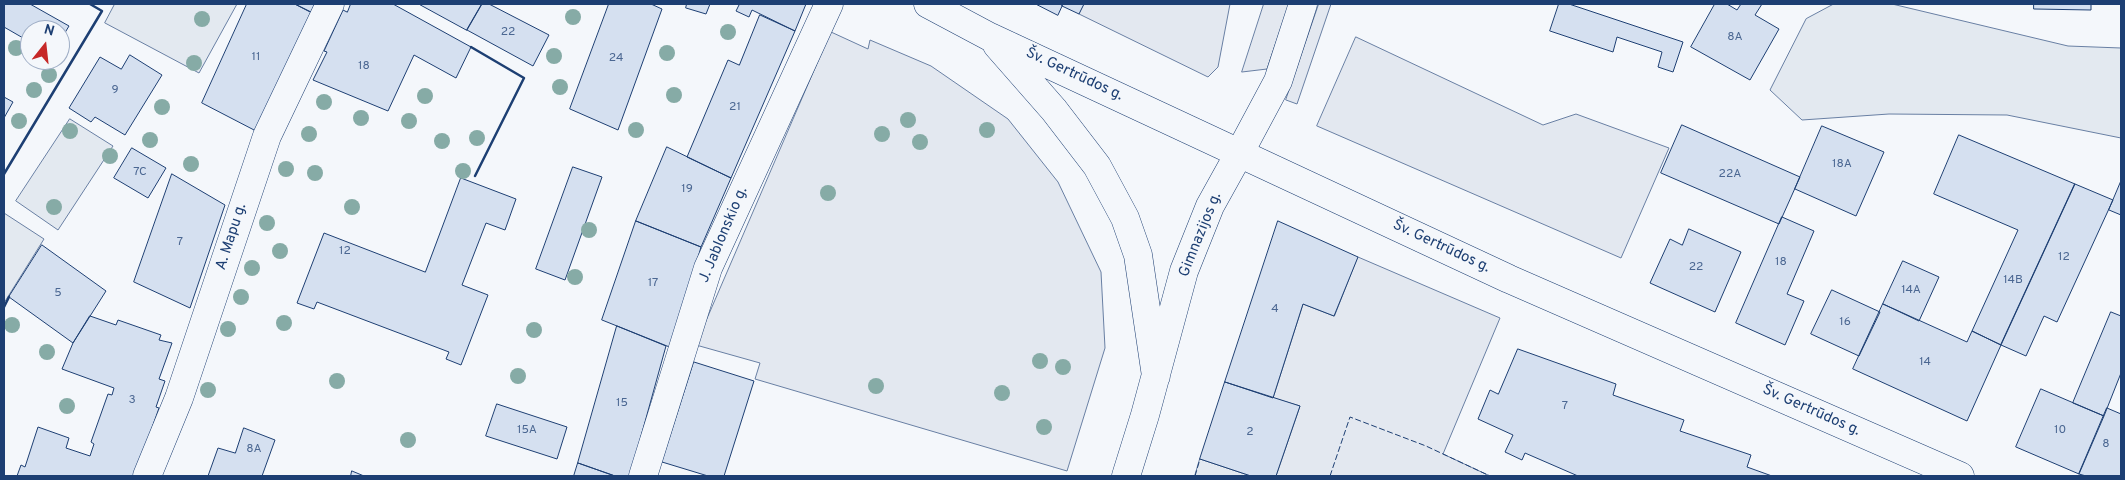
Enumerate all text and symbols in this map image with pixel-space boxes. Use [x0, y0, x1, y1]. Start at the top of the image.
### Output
north arrow [20, 20, 70, 70]
text: N [42, 22, 56, 41]
house number: 22 [501, 26, 515, 40]
house number: 8A [1727, 31, 1743, 45]
street label: Šv. Gertrūdos g. [1022, 45, 1126, 105]
house number: 11 [252, 51, 260, 65]
house number: 24 [609, 52, 623, 66]
house number: 18 [358, 60, 370, 74]
house number: 9 [111, 84, 119, 98]
house number: 21 [729, 101, 741, 115]
house number: 18A [1832, 158, 1852, 172]
house number: 7C [133, 166, 147, 180]
house number: 22A [1719, 168, 1741, 182]
house number: 19 [681, 183, 693, 197]
street label: J. Jablonskio g. [696, 184, 752, 286]
street label: Gimnazijos g. [1176, 190, 1226, 280]
street label: A. Mapu g. [213, 201, 251, 273]
street label: Šv. Gertrūdos g. [1389, 217, 1493, 277]
house number: 7 [177, 236, 183, 250]
house number: 12 [339, 245, 351, 259]
house number: 12 [2058, 251, 2070, 265]
house number: 18 [1775, 256, 1787, 270]
house number: 22 [1689, 261, 1703, 275]
house number: 14B [2003, 274, 2023, 288]
house number: 17 [648, 277, 658, 291]
house number: 14A [1901, 284, 1921, 298]
house number: 5 [54, 287, 62, 301]
house number: 4 [1271, 303, 1279, 317]
house number: 16 [1839, 316, 1851, 330]
house number: 14 [1919, 356, 1931, 370]
street label: Šv. Gertrūdos g. [1759, 381, 1863, 441]
house number: 3 [128, 394, 136, 408]
house number: 15 [616, 397, 628, 411]
house number: 7 [1562, 400, 1568, 414]
house number: 15A [517, 424, 537, 438]
house number: 10 [2054, 424, 2066, 438]
house number: 2 [1246, 426, 1254, 440]
house number: 8 [2102, 438, 2110, 452]
house number: 8A [246, 443, 262, 457]

